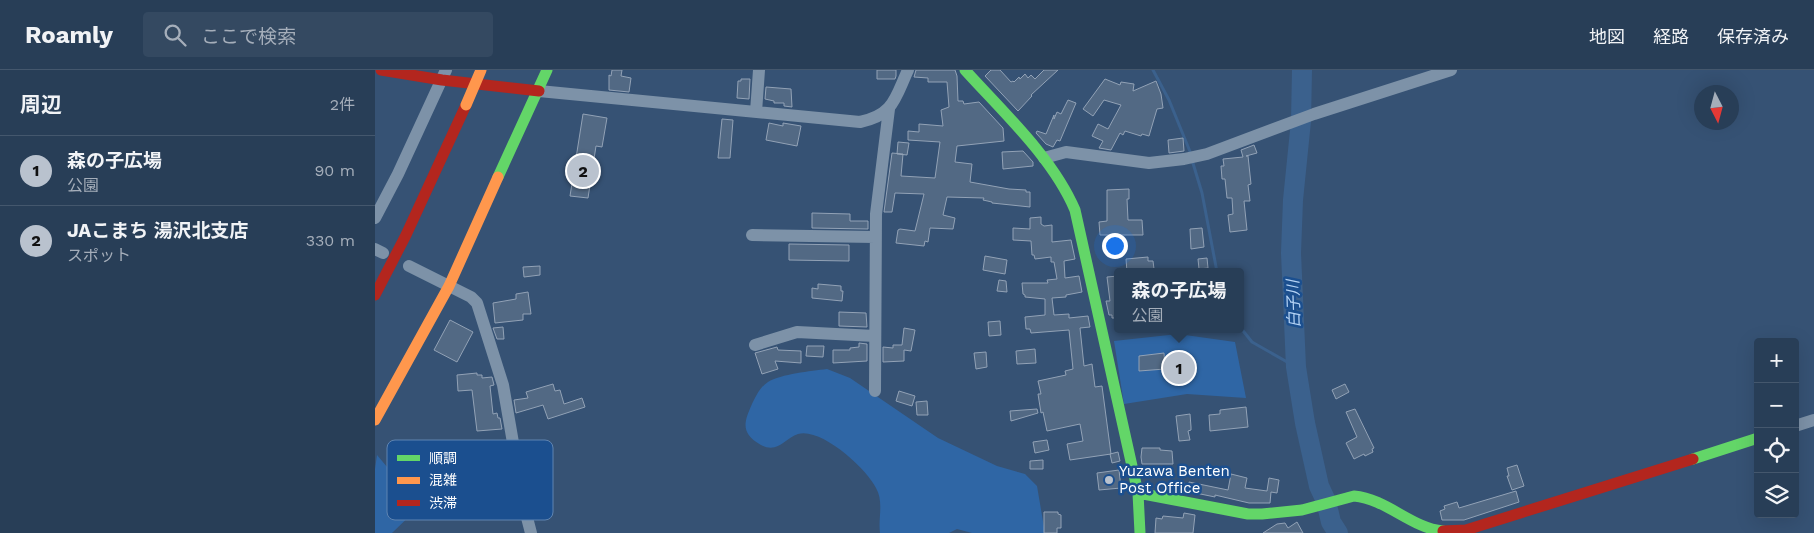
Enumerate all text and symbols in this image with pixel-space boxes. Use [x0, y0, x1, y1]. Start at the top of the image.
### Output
search box [143, 12, 493, 57]
text: Roamly [25, 21, 113, 49]
icon: search [161, 21, 189, 49]
text: ここで検索 [201, 25, 296, 48]
text: 地図 [1589, 26, 1625, 47]
text: 経路 [1653, 26, 1689, 47]
text: 保存済み [1717, 26, 1789, 47]
north arrow [1694, 85, 1739, 130]
text: 周辺 [20, 92, 62, 117]
text: 2件 [330, 95, 355, 114]
text: 森の子広場 [67, 149, 162, 172]
pin: 2 [567, 152, 599, 190]
text: 1 [33, 161, 39, 180]
text: 90 m [314, 161, 355, 180]
text: 公園 [67, 176, 99, 195]
text: JAこまち 湯沢北支店 [67, 219, 249, 242]
text: 2 [31, 231, 41, 250]
text: 330 m [306, 231, 355, 250]
your location [1102, 233, 1128, 259]
text: スポット [67, 246, 131, 265]
popup [1114, 268, 1244, 333]
water label: 白子川 [1283, 278, 1304, 328]
text: 森の子広場 [1131, 279, 1227, 302]
text: 公園 [1131, 306, 1164, 325]
map controls [1754, 338, 1799, 518]
button: + [1754, 338, 1799, 383]
pin: 1 [1163, 349, 1195, 387]
button: − [1754, 383, 1799, 428]
button: locate [1754, 428, 1799, 473]
legend [387, 440, 553, 520]
text: 順調 [429, 450, 457, 466]
place label: Yuzawa Benten Post Office [1119, 462, 1230, 497]
text: 混雑 [429, 472, 457, 488]
button: layers [1754, 473, 1799, 518]
marker: Yuzawa Benten Post Office [1103, 474, 1115, 486]
text: 渋滞 [429, 495, 457, 511]

